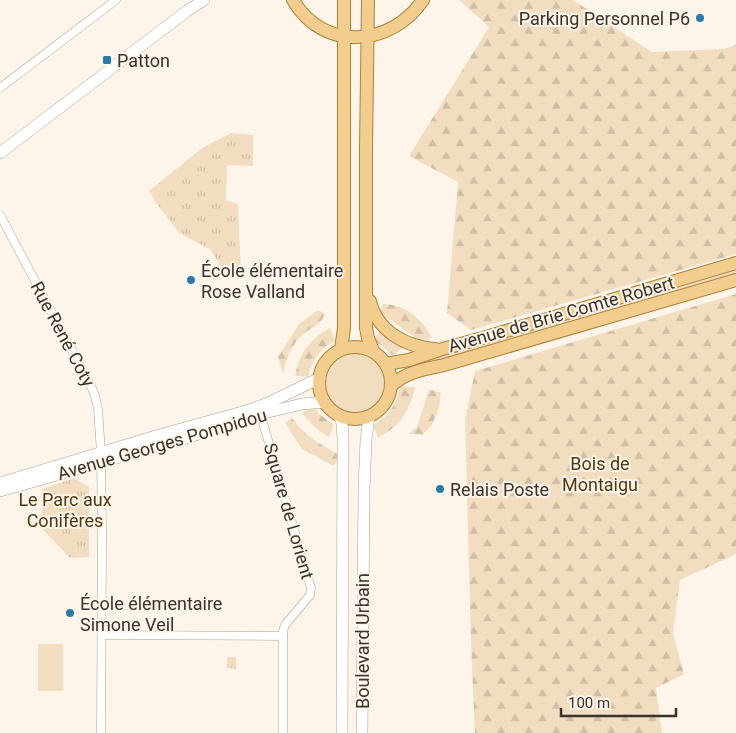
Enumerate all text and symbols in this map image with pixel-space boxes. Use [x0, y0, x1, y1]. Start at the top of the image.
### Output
place label: Parking Personnel P6 [519, 8, 690, 29]
marker: Parking Personnel P6 [694, 12, 706, 24]
place label: Patton [117, 50, 170, 71]
marker: Patton [101, 54, 113, 66]
place label: École élémentaire Rose Valland [201, 260, 343, 302]
street label: Avenue de Brie Comte Robert [445, 272, 677, 356]
marker: École élémentaire Rose Valland [185, 274, 197, 286]
street label: Rue René Coty [26, 278, 100, 391]
street label: Avenue Georges Pompidou [55, 404, 269, 484]
street label: Square de Lorient [260, 441, 318, 582]
park label: Bois de Montaigu [562, 453, 638, 495]
place label: Relais Poste [450, 479, 549, 500]
marker: Relais Poste [434, 483, 446, 495]
park label: Le Parc aux Conifères [18, 489, 112, 531]
street label: Boulevard Urbain [352, 573, 373, 709]
place label: École élémentaire Simone Veil [80, 593, 222, 635]
marker: École élémentaire Simone Veil [64, 607, 76, 619]
scale bar [561, 686, 676, 718]
text: 100 m [568, 694, 610, 712]

